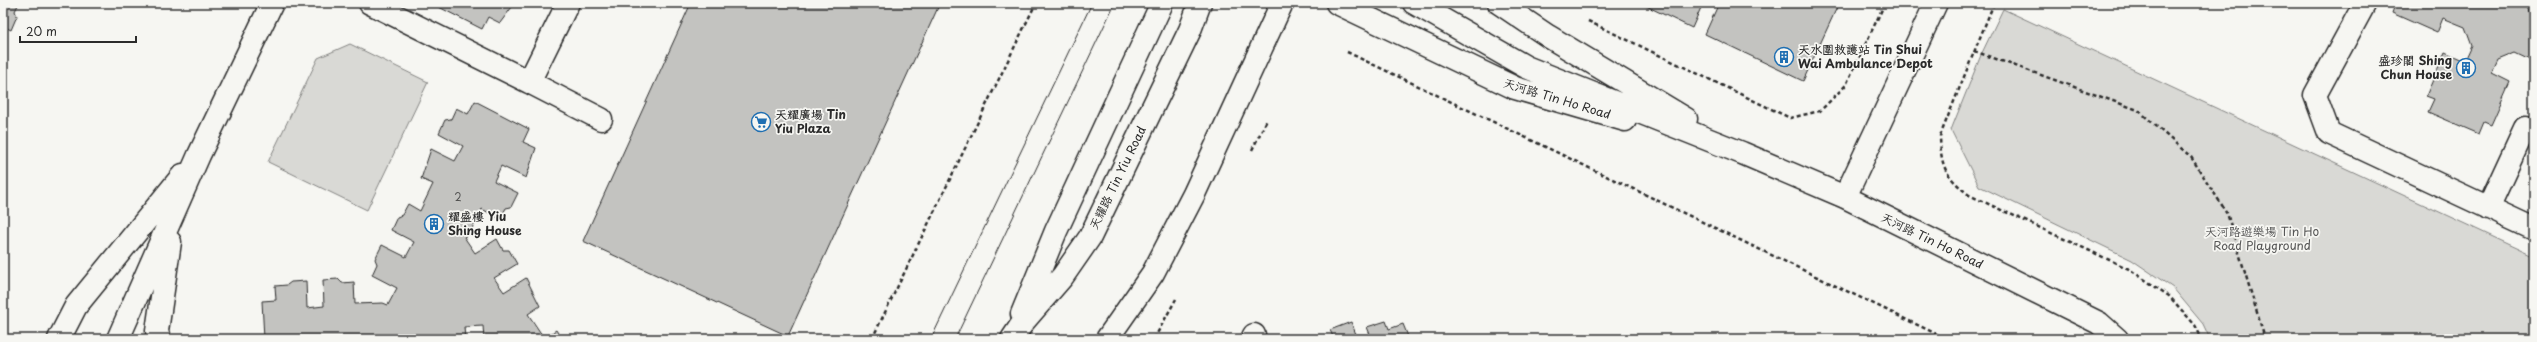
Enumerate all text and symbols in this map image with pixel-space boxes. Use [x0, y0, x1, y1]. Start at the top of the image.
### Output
scale bar [20, 18, 136, 44]
text: 20 m [26, 22, 57, 40]
place label: 天水圍救護站 Tin Shui Wai Ambulance Depot [1798, 40, 1933, 72]
building icon: 天水圍救護站 Tin Shui Wai Ambulance Depot [1773, 46, 1795, 68]
place label: 盛珍閣 Shing Chun House [2379, 51, 2452, 83]
building icon: 盛珍閣 Shing Chun House [2455, 57, 2477, 79]
street label: 天河路 Tin Ho Road [1501, 73, 1613, 123]
place label: 天耀廣場 Tin Yiu Plaza [775, 105, 846, 137]
supermarket icon: 天耀廣場 Tin Yiu Plaza [750, 111, 772, 133]
street label: 天耀路 Tin Yiu Road [1084, 123, 1150, 232]
house number: 2 [454, 189, 462, 204]
place label: 耀盛樓 Yiu Shing House [448, 207, 522, 239]
street label: 天河路 Tin Ho Road [1878, 208, 1987, 273]
building icon: 耀盛樓 Yiu Shing House [423, 213, 445, 235]
park label: 天河路遊樂場 Tin Ho Road Playground [2205, 222, 2319, 254]

